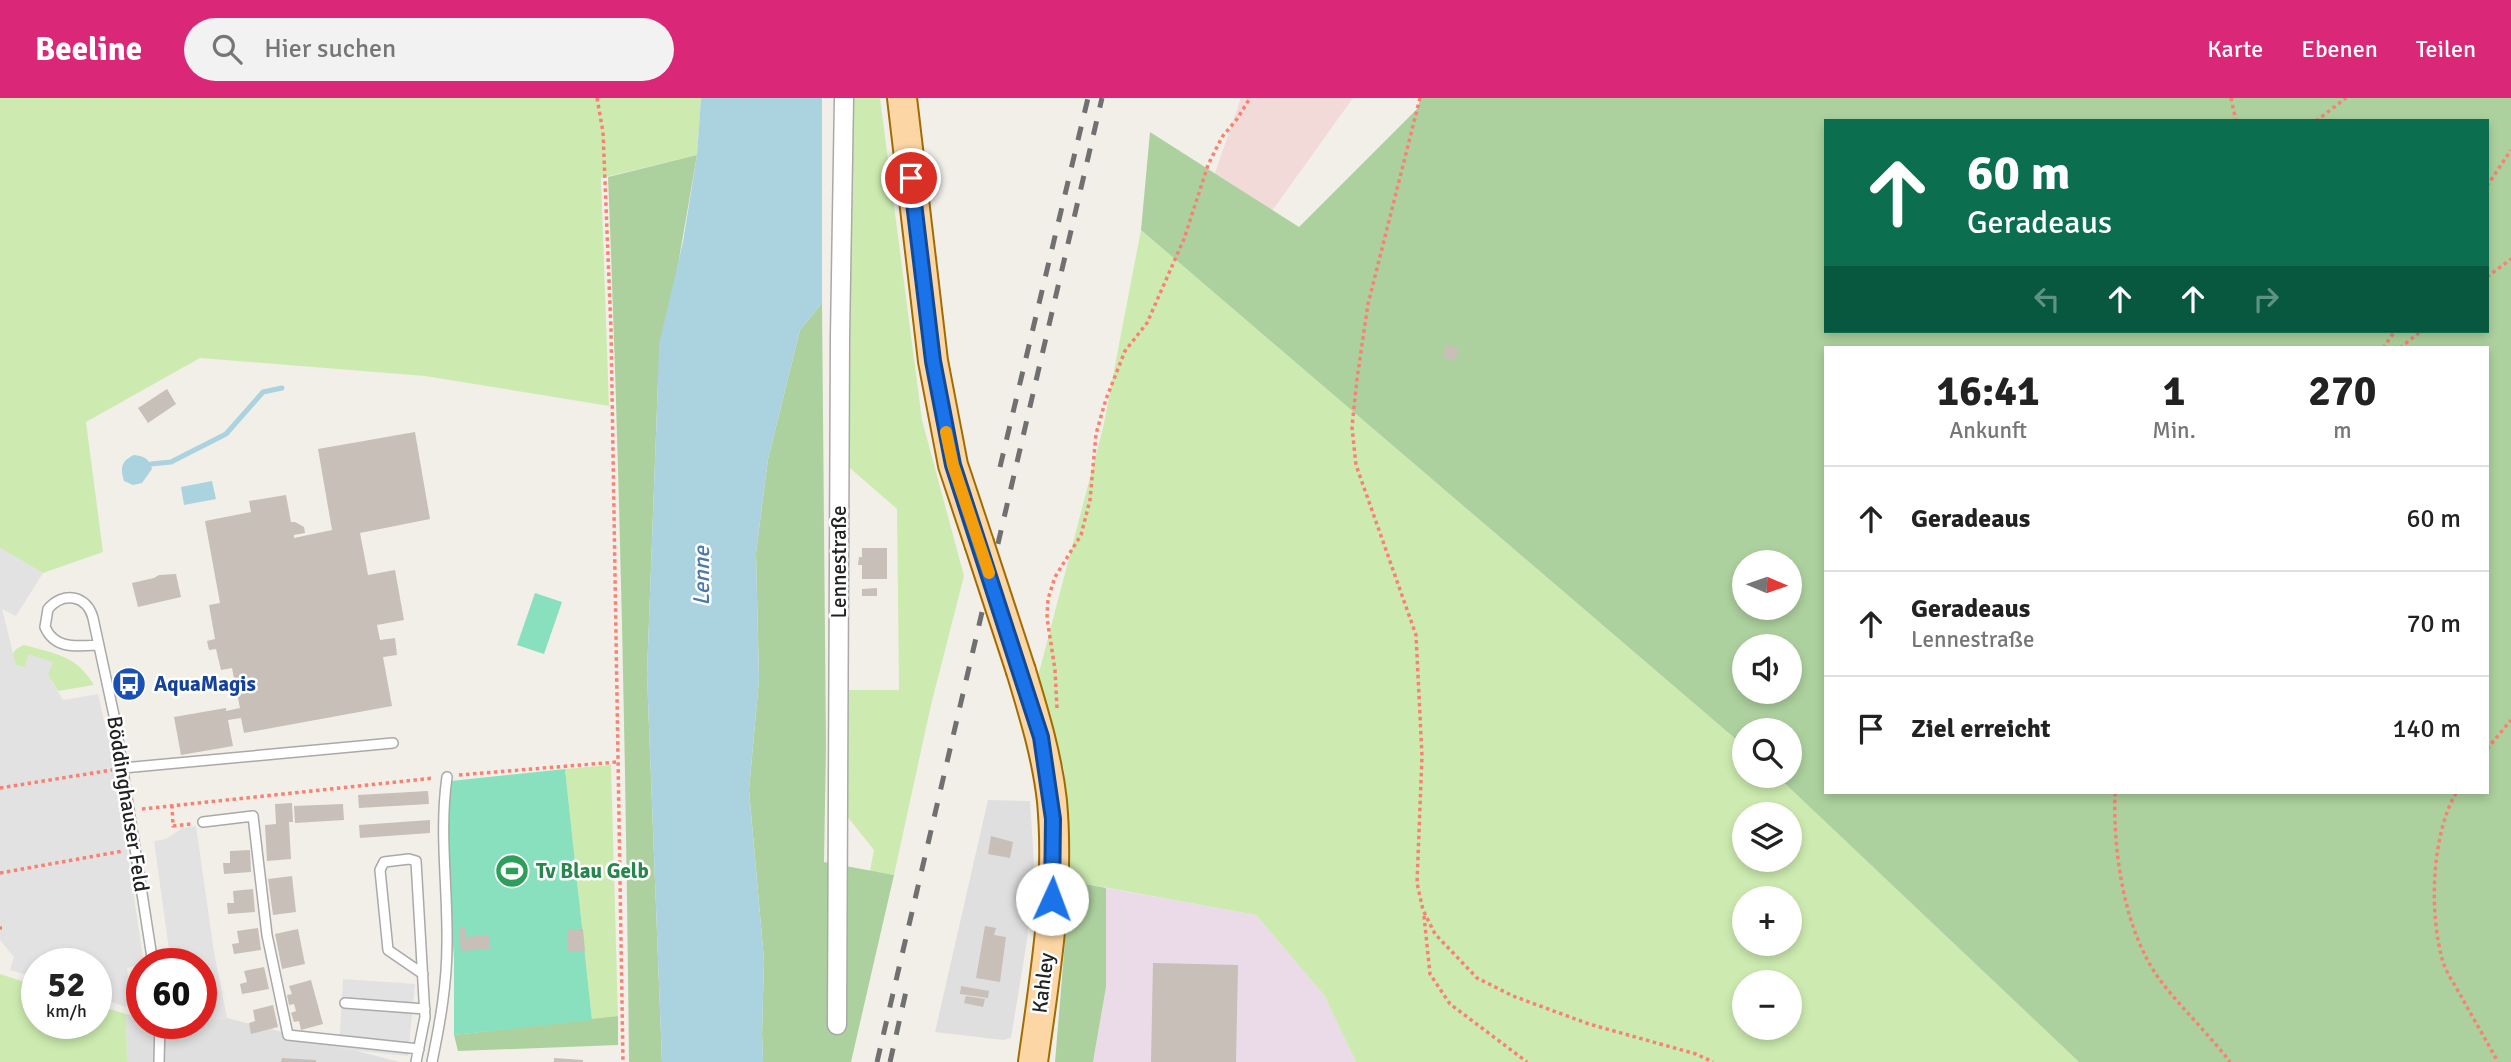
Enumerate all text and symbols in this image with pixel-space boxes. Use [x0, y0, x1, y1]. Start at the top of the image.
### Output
search box [184, 18, 674, 81]
text: Beeline [35, 29, 142, 70]
icon: search [208, 30, 246, 68]
text: Hier suchen [264, 33, 396, 65]
text: Karte [2207, 34, 2263, 64]
text: Ebenen [2301, 34, 2378, 64]
text: Teilen [2416, 34, 2476, 64]
text: 60 m [1967, 143, 2070, 203]
icon: ahead [1852, 147, 1943, 238]
pin [881, 148, 941, 208]
icon: arrive [892, 159, 930, 197]
text: Geradeaus [1967, 203, 2112, 242]
icon: left [2028, 280, 2066, 318]
icon: ahead [2101, 280, 2139, 318]
icon: ahead [2174, 280, 2212, 318]
icon: right [2247, 280, 2285, 318]
text: 16:41 [1937, 366, 2040, 417]
text: 1 [2163, 366, 2185, 417]
text: 270 [2308, 366, 2376, 417]
text: Ankunft [1949, 416, 2027, 445]
text: Min. [2152, 416, 2196, 445]
text: m [2333, 416, 2352, 445]
icon: ahead [1852, 500, 1890, 538]
text: Geradeaus [1911, 503, 2030, 535]
text: 60 m [2406, 503, 2461, 535]
street label: Lennestraße [826, 506, 852, 618]
water label: Lenne [687, 545, 716, 606]
north arrow [1732, 550, 1802, 620]
map controls [1732, 550, 1802, 1040]
text: Geradeaus [1911, 593, 2030, 625]
icon: ahead [1852, 605, 1890, 643]
text: 70 m [2406, 608, 2461, 640]
text: Lennestraße [1911, 625, 2035, 654]
button: sound [1732, 634, 1802, 704]
bus stop icon: AquaMagis [110, 665, 148, 703]
place label: AquaMagis [154, 671, 256, 697]
icon: arrive [1852, 710, 1890, 748]
text: Ziel erreicht [1911, 713, 2051, 745]
text: 140 m [2392, 713, 2461, 745]
street label: Böddinghauser Feld [101, 714, 155, 894]
button: search [1732, 718, 1802, 788]
button: layers [1732, 802, 1802, 872]
sports icon: Tv Blau Gelb [493, 852, 531, 890]
place label: Tv Blau Gelb [536, 858, 649, 884]
position arrow [1015, 862, 1089, 936]
button: + [1732, 886, 1802, 956]
speed limit sign: 60 [126, 948, 217, 1039]
street label: Kahley [1026, 951, 1060, 1015]
text: 52 [48, 963, 85, 1006]
button: − [1732, 970, 1802, 1040]
text: km/h [46, 1000, 87, 1022]

